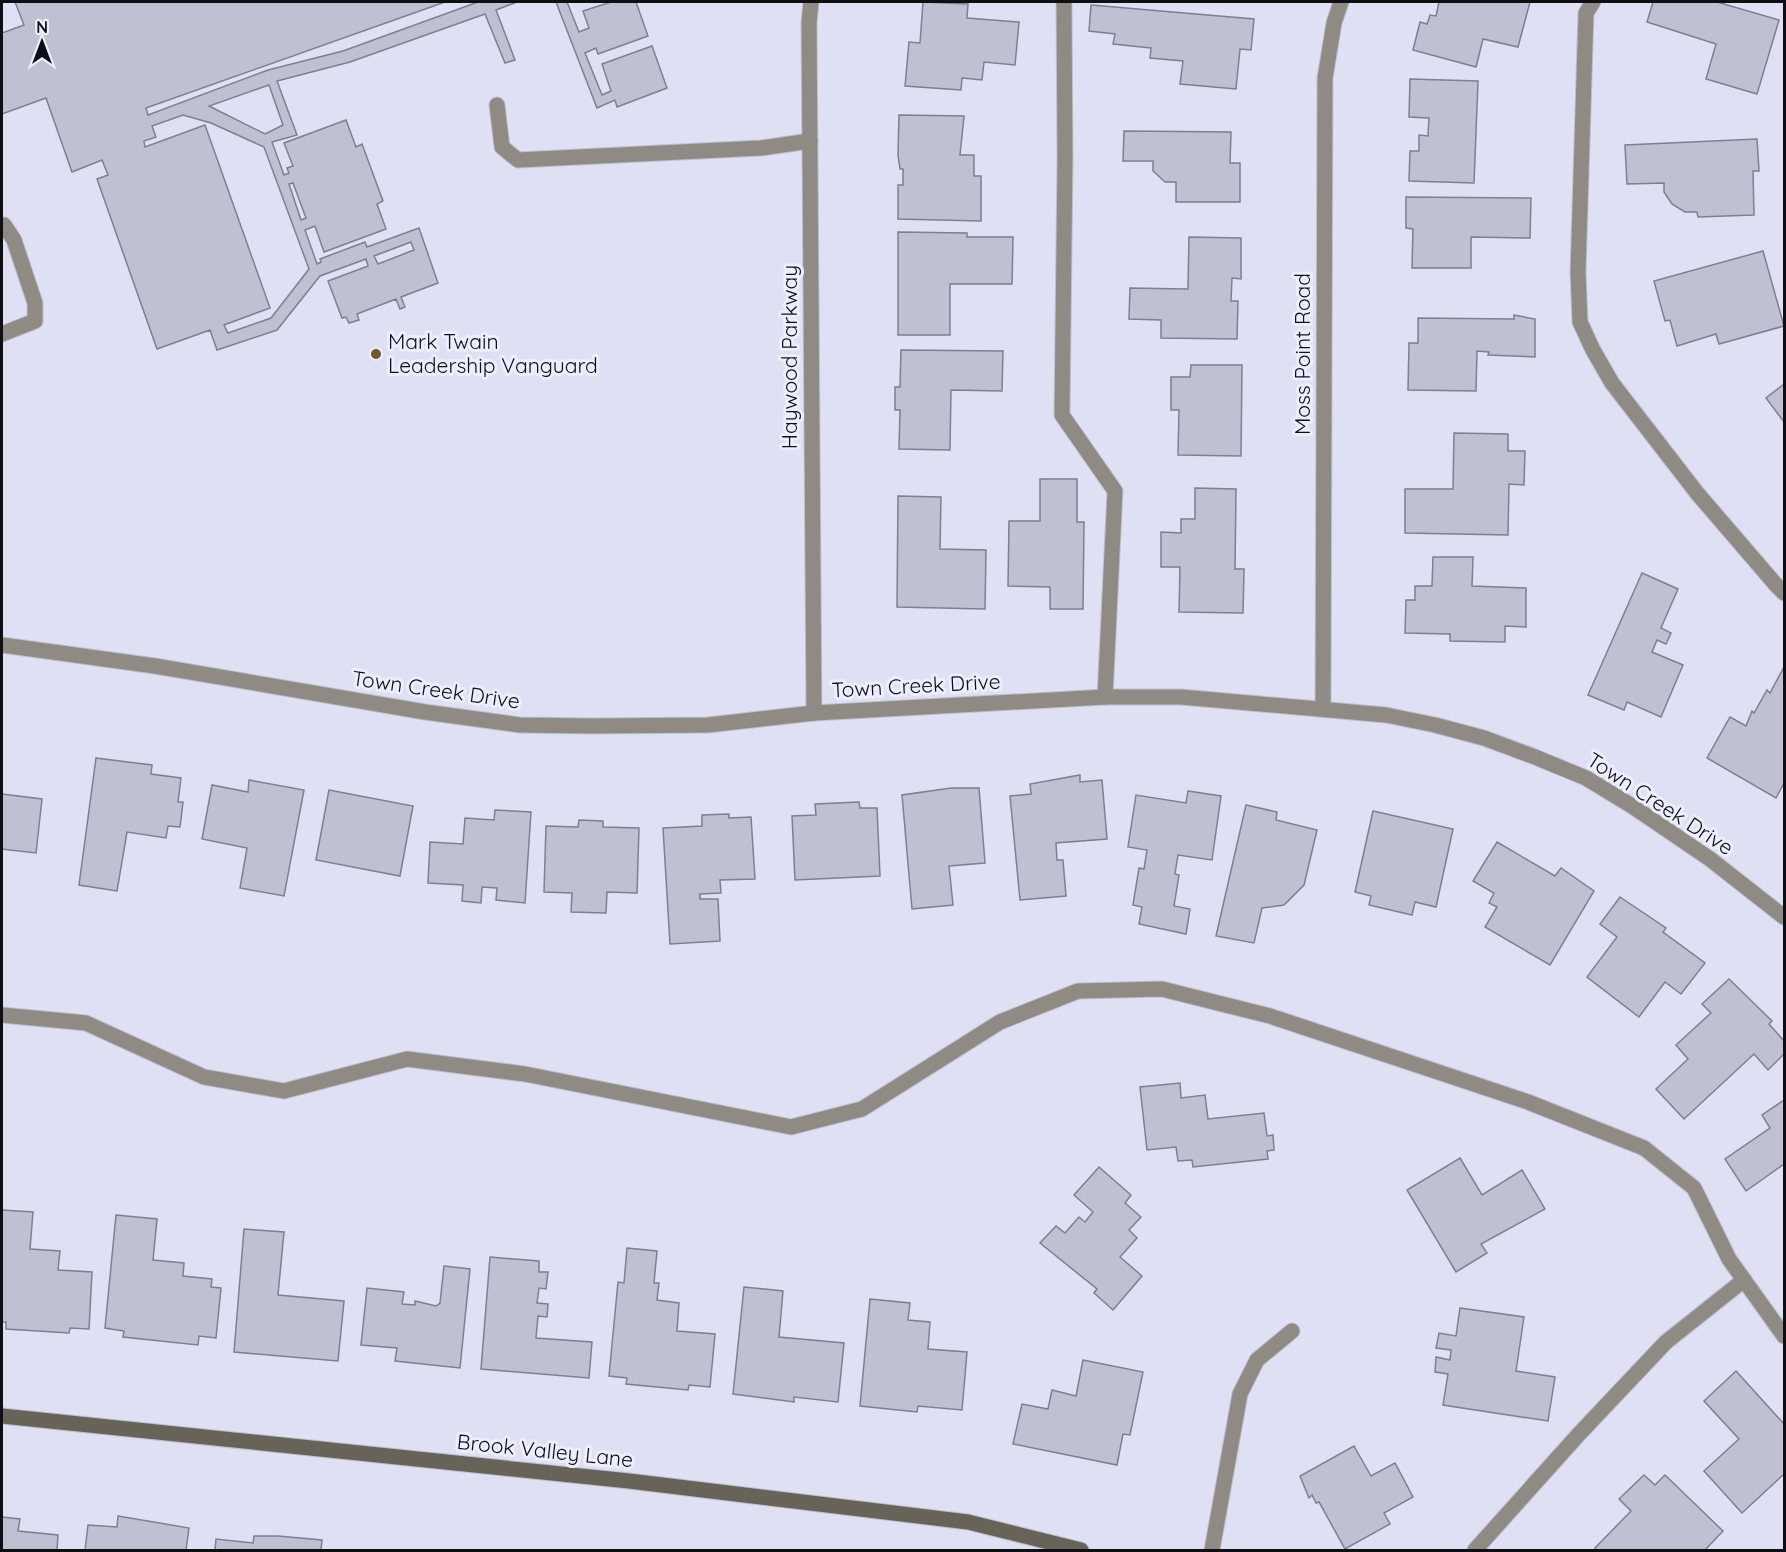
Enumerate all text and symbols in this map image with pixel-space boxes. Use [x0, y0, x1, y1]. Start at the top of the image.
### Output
north arrow [12, 12, 72, 72]
text: N [36, 17, 48, 37]
street label: Haywood Parkway [776, 265, 802, 449]
street label: Moss Point Road [1289, 273, 1315, 435]
place label: Mark Twain Leadership Vanguard [388, 328, 598, 378]
marker: Mark Twain Leadership Vanguard [369, 347, 383, 361]
street label: Town Creek Drive [351, 664, 522, 714]
street label: Town Creek Drive [831, 668, 1001, 702]
street label: Town Creek Drive [1583, 746, 1739, 860]
street label: Brook Valley Lane [456, 1428, 634, 1472]

